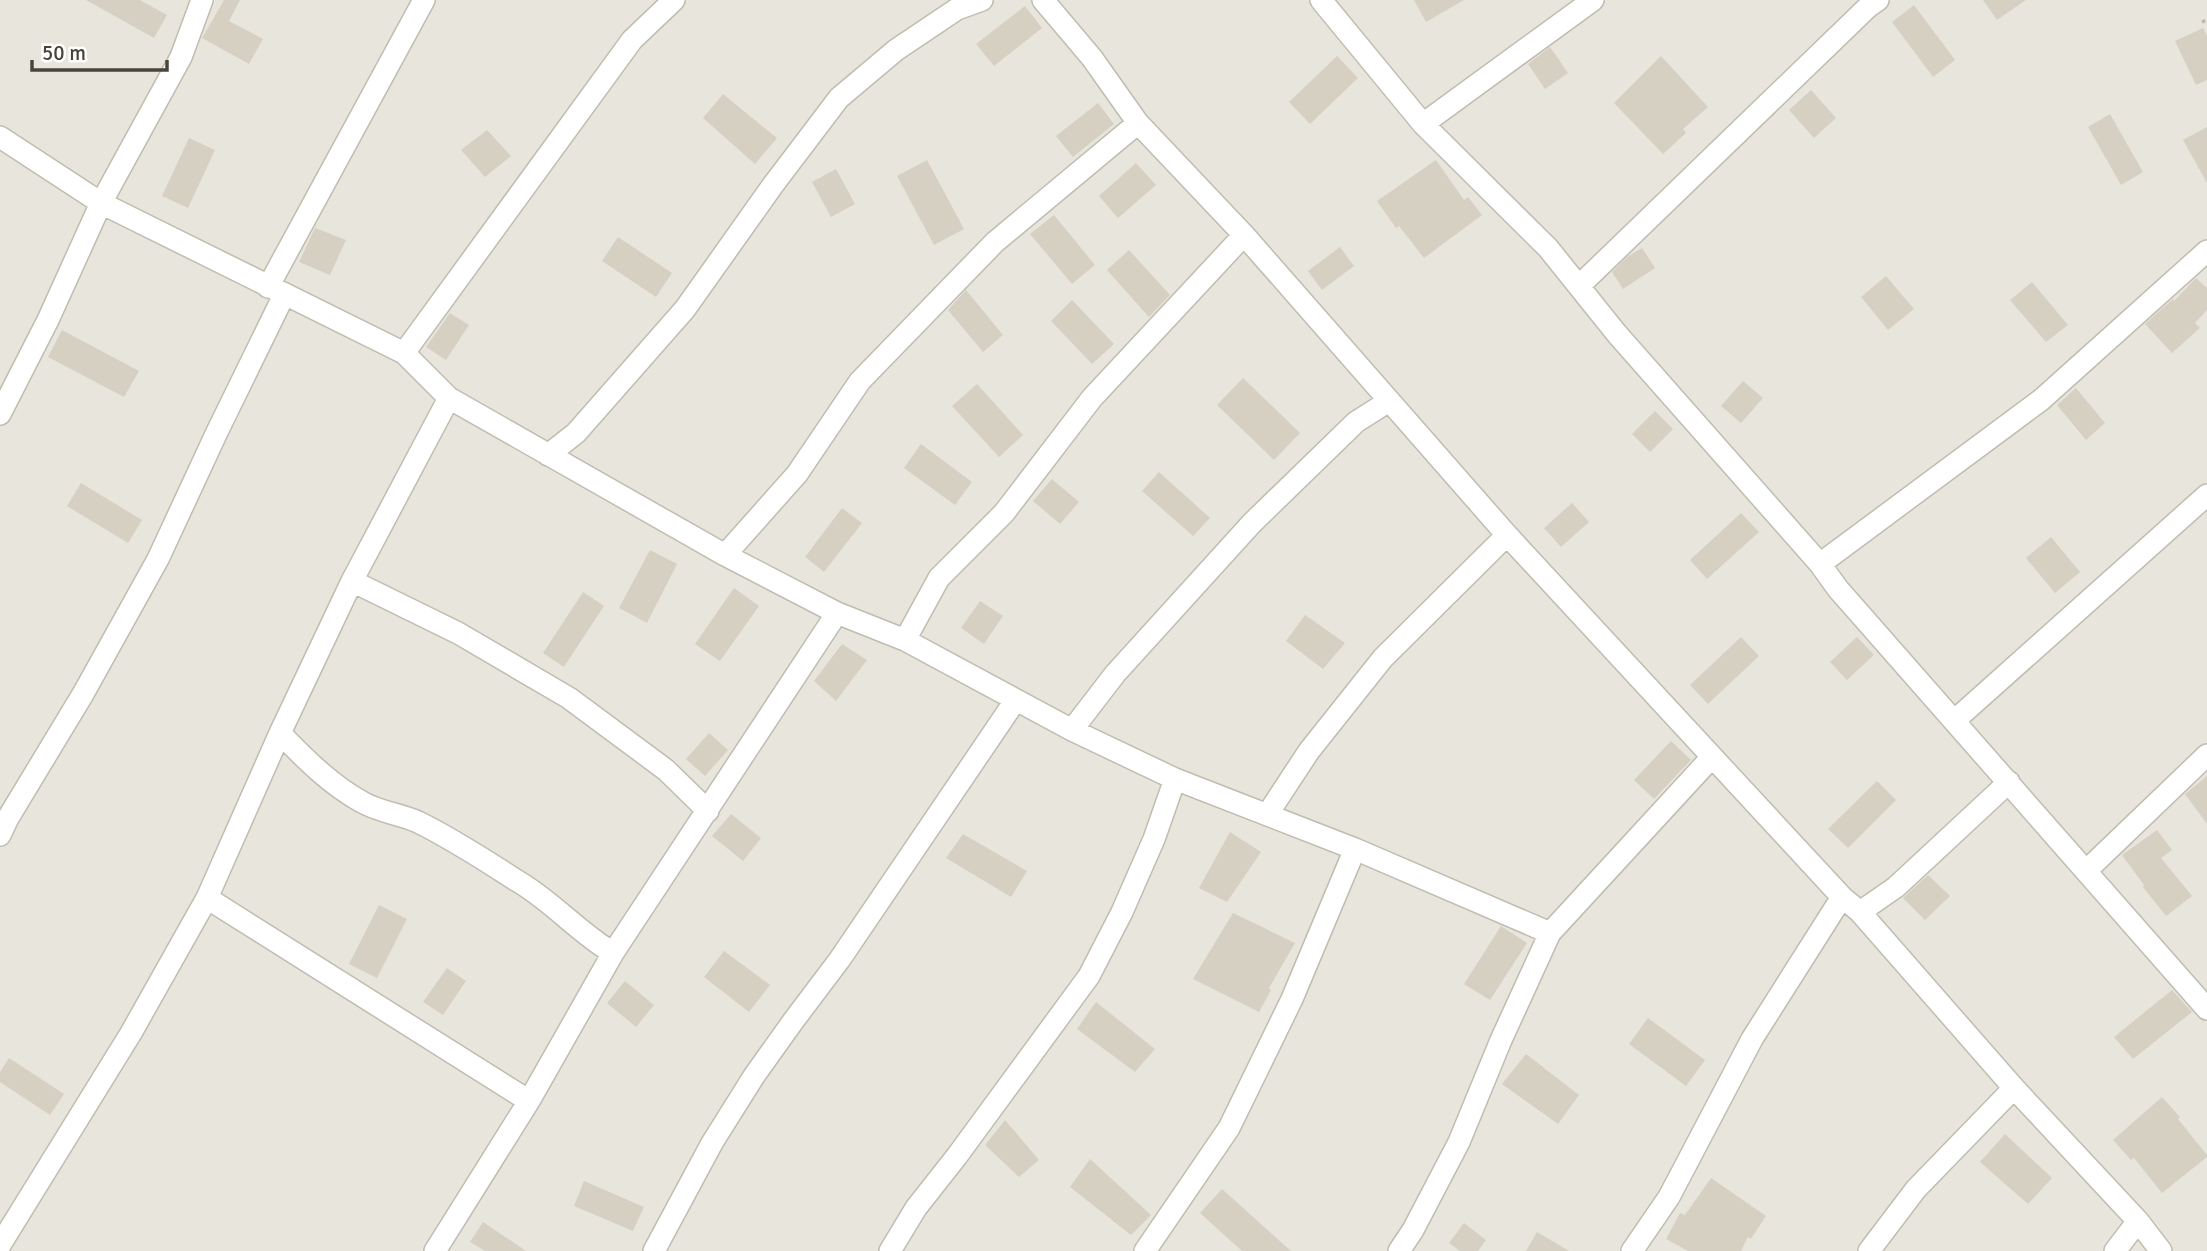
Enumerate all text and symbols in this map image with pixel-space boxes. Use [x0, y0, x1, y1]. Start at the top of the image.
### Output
scale bar [32, 28, 166, 72]
text: 50 m [42, 40, 86, 66]

